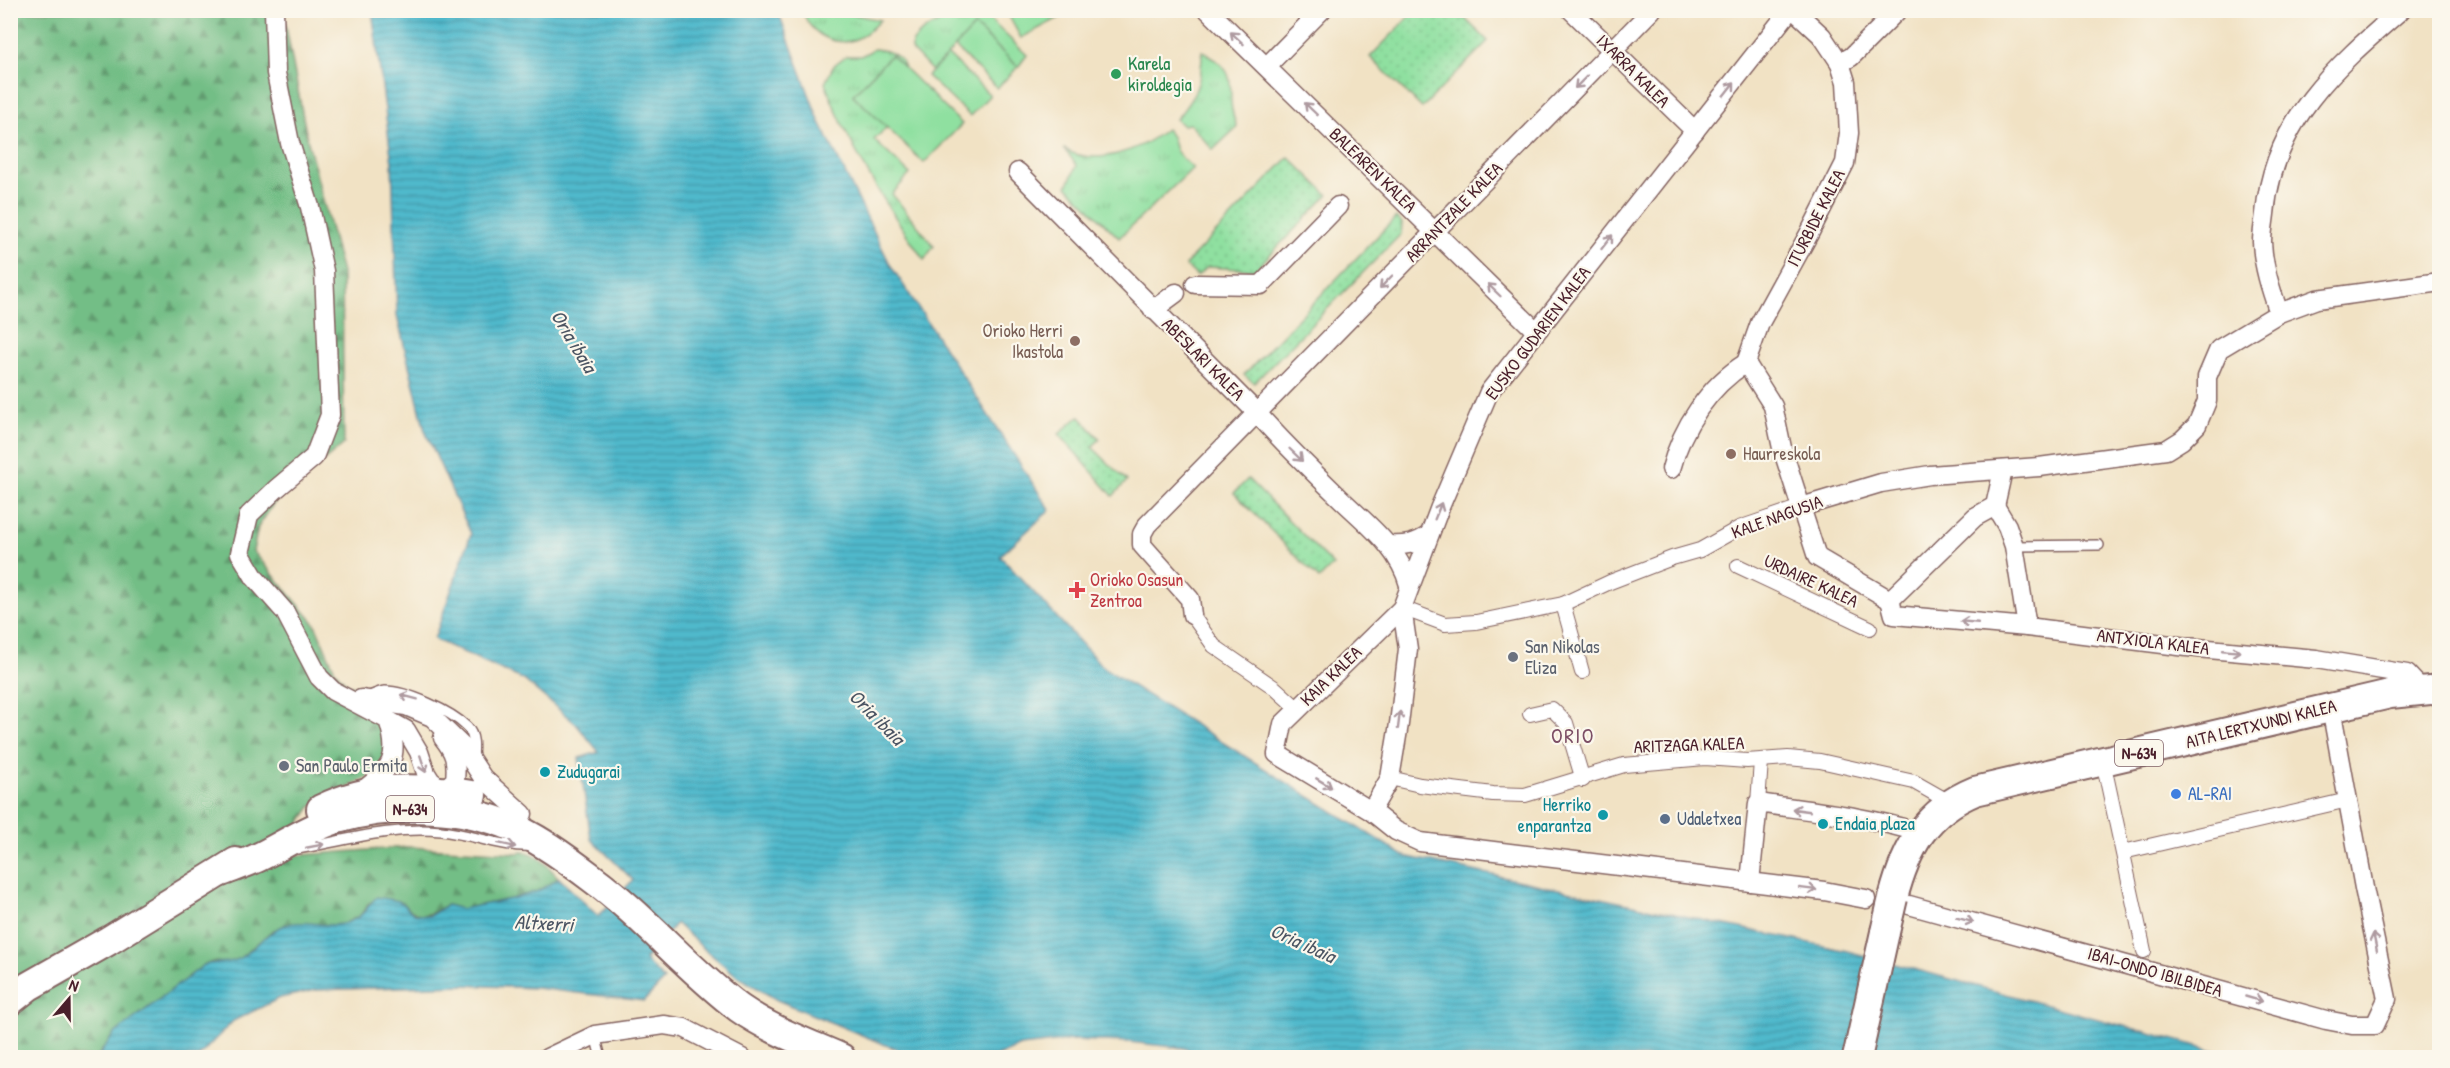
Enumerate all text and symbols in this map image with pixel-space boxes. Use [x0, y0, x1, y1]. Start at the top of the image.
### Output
street label: IXARRA KALEA [1591, 28, 1676, 113]
one-way arrow [1230, 31, 1245, 46]
place label: Karela kiroldegia [1128, 51, 1192, 97]
marker: Karela kiroldegia [1109, 67, 1123, 81]
one-way arrow [1574, 75, 1588, 90]
one-way arrow [1722, 81, 1735, 97]
one-way arrow [1303, 101, 1318, 116]
street label: BALEAREN KALEA [1324, 121, 1423, 218]
street label: ARRANTZALE KALEA [1399, 156, 1508, 267]
street label: ITURBIDE KALEA [1780, 165, 1851, 271]
one-way arrow [1601, 234, 1614, 250]
street label: EUSKO GUDARIEN KALEA [1479, 261, 1596, 405]
one-way arrow [1379, 274, 1394, 289]
one-way arrow [1487, 283, 1502, 297]
water label: Oria ibaia [545, 304, 605, 379]
street label: ABESLARI KALEA [1156, 312, 1250, 406]
place label: Orioko Herri Ikastola [982, 318, 1063, 364]
marker: Orioko Herri Ikastola [1068, 334, 1082, 348]
place label: Haurreskola [1743, 441, 1820, 466]
marker: Haurreskola [1724, 447, 1738, 461]
one-way arrow [1289, 448, 1304, 462]
street label: KALE NAGUSIA [1728, 488, 1826, 545]
one-way arrow [1433, 503, 1444, 521]
street label: URDAIRE KALEA [1760, 548, 1863, 613]
place label: Orioko Osasun Zentroa [1090, 567, 1183, 613]
marker: Orioko Osasun Zentroa [1068, 581, 1086, 599]
one-way arrow [1960, 616, 1980, 627]
street label: ANTXIOLA KALEA [2095, 622, 2211, 661]
place label: San Nikolas Eliza [1525, 634, 1600, 680]
street label: KAIA KALEA [1294, 640, 1367, 711]
one-way arrow [2221, 646, 2241, 657]
marker: San Nikolas Eliza [1506, 650, 1520, 664]
water label: Oria ibaia [844, 683, 913, 752]
one-way arrow [400, 691, 419, 702]
street label: AITA LERTXUNDI KALEA [2183, 693, 2339, 754]
one-way arrow [1394, 711, 1405, 731]
district label: ORIO [1551, 721, 1595, 750]
street label: ARITZAGA KALEA [1633, 730, 1745, 759]
road number: N-634 [2115, 740, 2163, 766]
place label: San Paulo Ermita [296, 753, 407, 778]
one-way arrow [418, 754, 429, 773]
marker: San Paulo Ermita [277, 759, 291, 773]
place label: Zudugarai [557, 759, 621, 784]
marker: Zudugarai [538, 765, 552, 779]
one-way arrow [1315, 777, 1332, 789]
place label: AL-RAI [2188, 781, 2232, 806]
marker: AL-RAI [2169, 787, 2183, 801]
place label: Herriko enparantza [1518, 792, 1591, 838]
road number: N-634 [386, 796, 434, 822]
one-way arrow [1792, 804, 1811, 815]
place label: Udaletxea [1677, 806, 1741, 831]
marker: Herriko enparantza [1596, 808, 1610, 822]
place label: Endaia plaza [1835, 811, 1915, 836]
marker: Udaletxea [1658, 812, 1672, 826]
marker: Endaia plaza [1816, 817, 1830, 831]
one-way arrow [305, 840, 324, 851]
one-way arrow [497, 840, 516, 851]
one-way arrow [1797, 884, 1817, 895]
water label: Altxerri [514, 907, 577, 938]
one-way arrow [1955, 915, 1974, 927]
water label: Oria ibaia [1266, 916, 1342, 970]
one-way arrow [2369, 933, 2380, 952]
street label: IBAI-ONDO IBILBIDEA [2085, 940, 2226, 1003]
north arrow [39, 969, 99, 1029]
text: N [66, 973, 82, 997]
one-way arrow [2244, 994, 2263, 1006]

